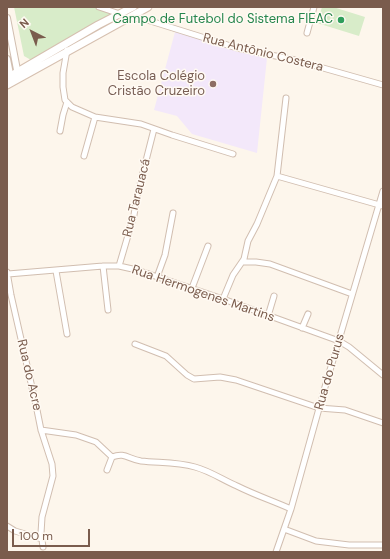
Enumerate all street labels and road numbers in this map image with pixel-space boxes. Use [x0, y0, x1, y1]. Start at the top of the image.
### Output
street label: Rua Antônio Costera [201, 30, 325, 76]
street label: Rua Tarauacá [120, 157, 154, 239]
street label: Rua Hermogenes Martins [130, 262, 276, 326]
street label: Rua do Purus [312, 332, 348, 412]
street label: Rua do Acre [13, 338, 45, 412]

